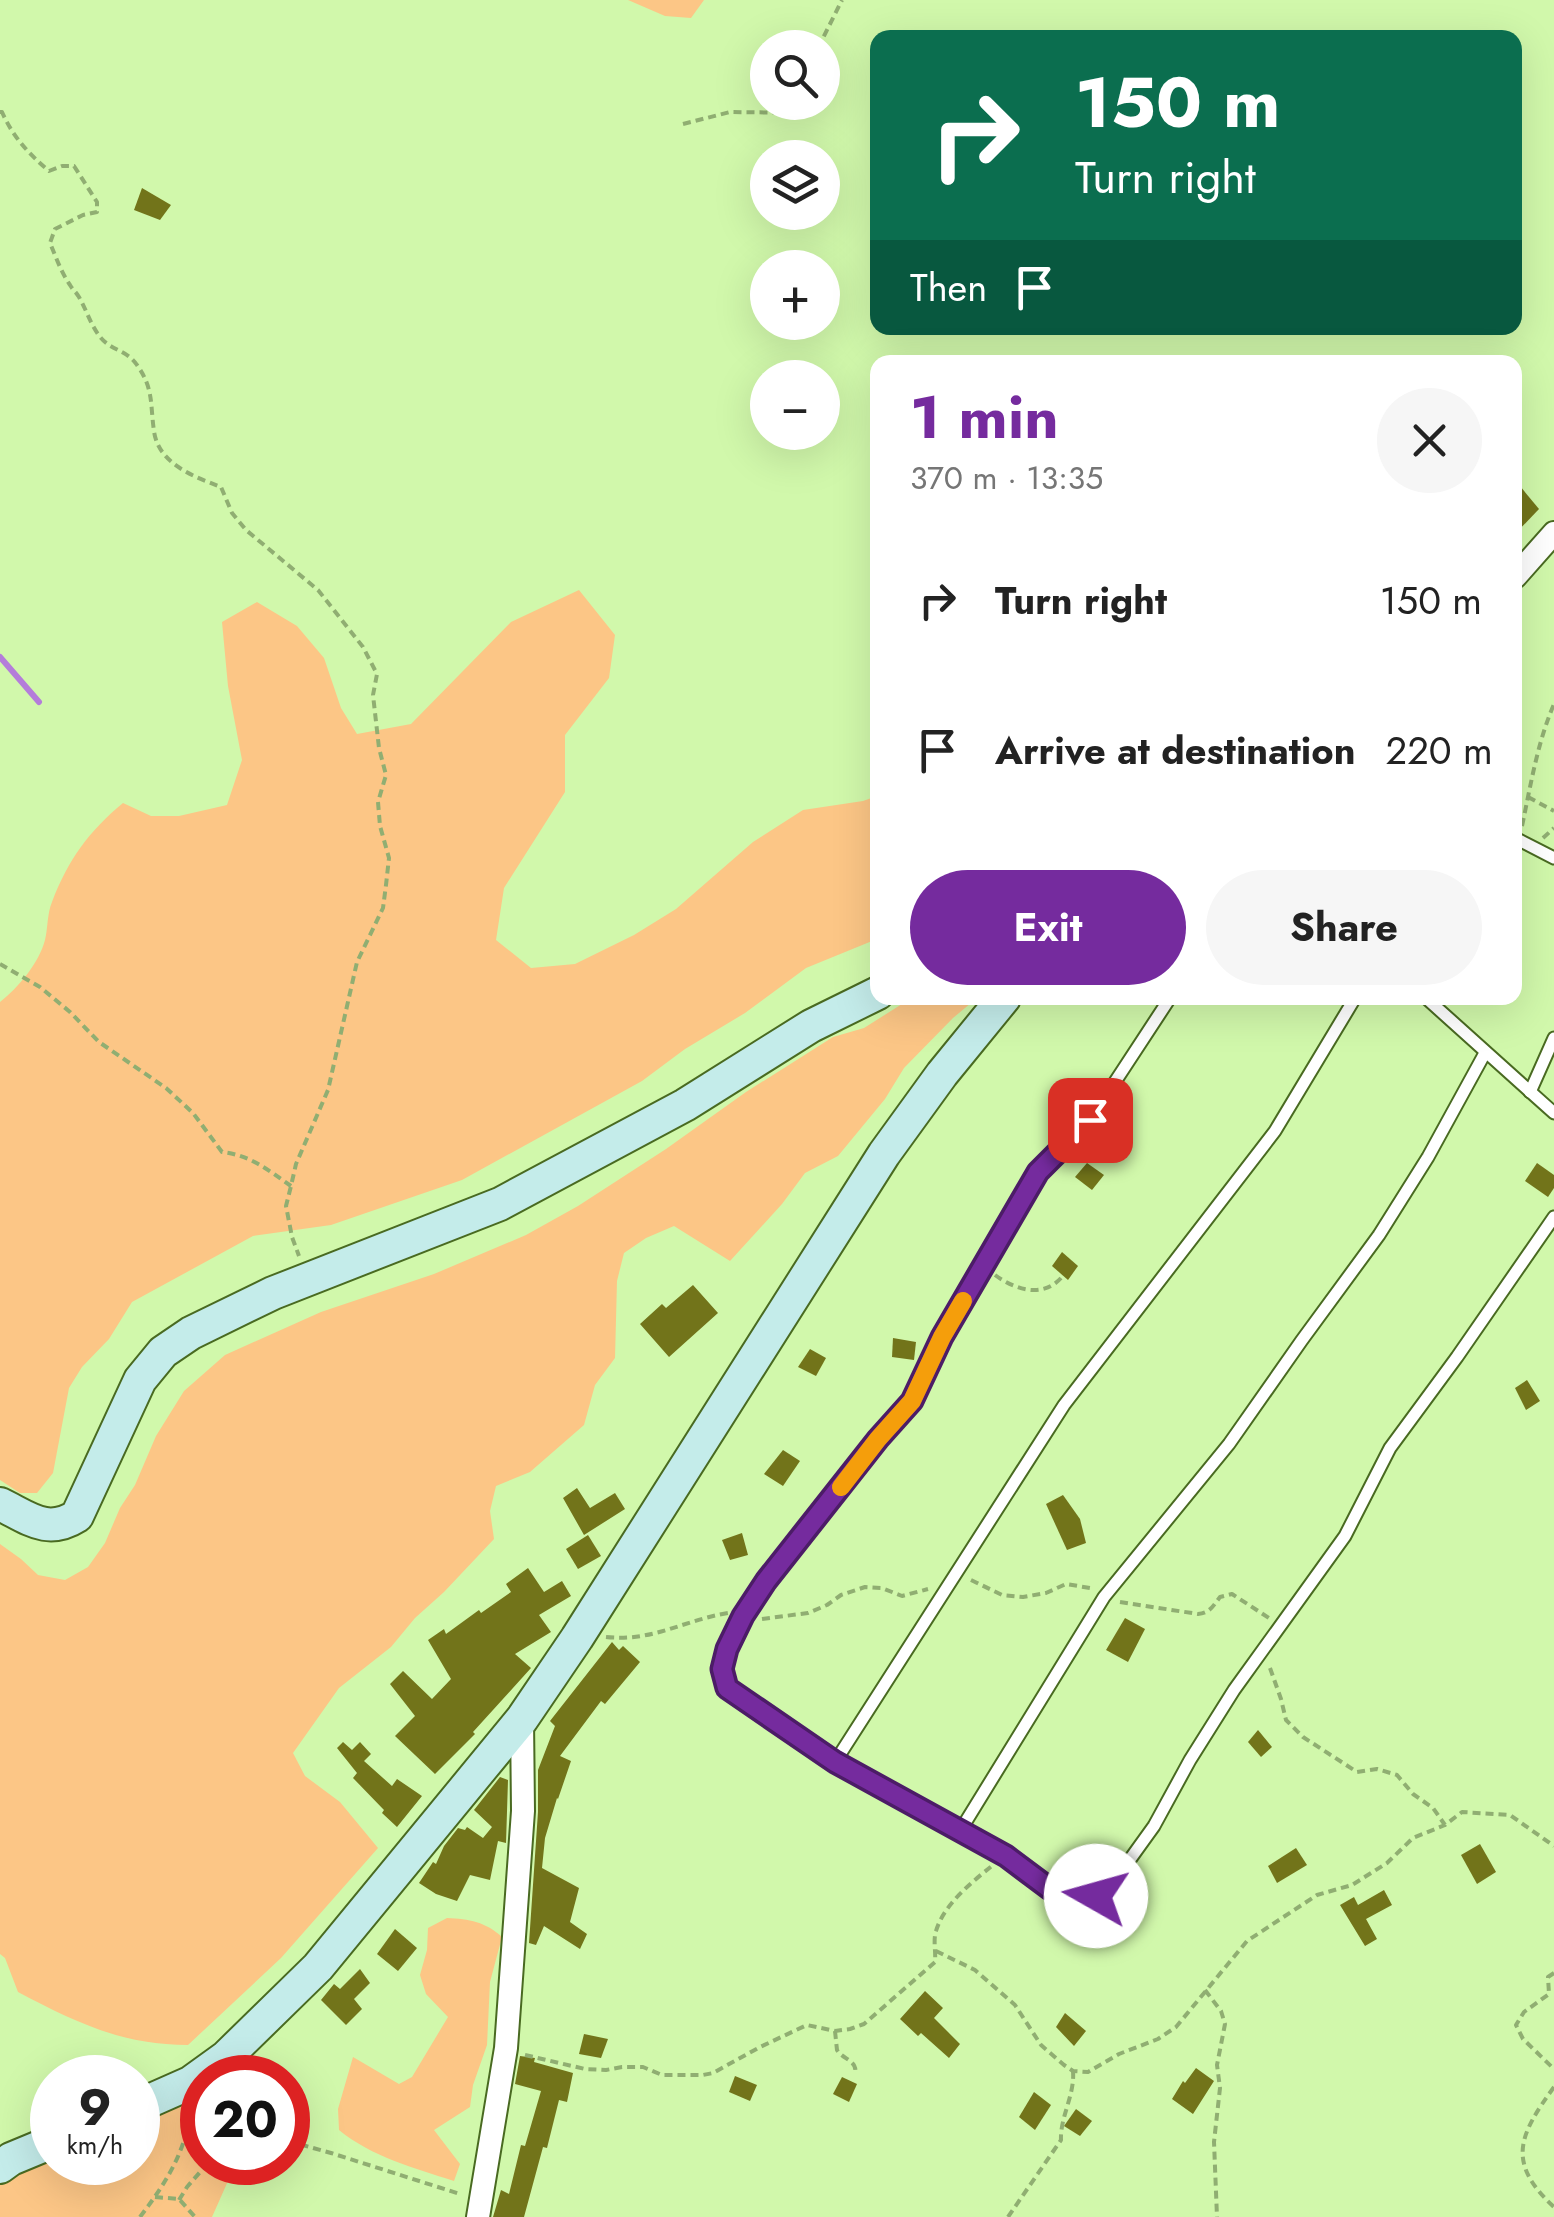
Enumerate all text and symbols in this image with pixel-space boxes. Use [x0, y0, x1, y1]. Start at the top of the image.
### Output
map controls [750, 30, 840, 450]
button: search [750, 30, 840, 120]
text: 150 m [1075, 52, 1281, 153]
icon: right [910, 70, 1040, 200]
button: layers [750, 140, 840, 230]
text: Turn right [1075, 145, 1256, 210]
button: + [750, 250, 840, 340]
text: Then [910, 260, 987, 315]
icon: arrive [1007, 260, 1062, 315]
button: − [750, 360, 840, 450]
text: 1 min [910, 374, 1059, 461]
button: close [1377, 388, 1482, 493]
text: 370 m · 13:35 [910, 455, 1103, 501]
icon: right [910, 573, 965, 628]
text: Turn right [995, 573, 1167, 628]
text: 150 m [1380, 573, 1482, 628]
icon: arrive [910, 723, 965, 778]
text: Arrive at destination [995, 723, 1356, 778]
text: 220 m [1386, 723, 1493, 778]
button: Exit [910, 870, 1186, 985]
button: Share [1206, 870, 1482, 985]
pin [1048, 1078, 1133, 1163]
icon: arrive [1063, 1093, 1118, 1148]
position arrow [1044, 1844, 1148, 1948]
speed limit sign: 20 [180, 2055, 310, 2185]
text: 9 [78, 2071, 112, 2144]
text: km/h [67, 2127, 123, 2163]

